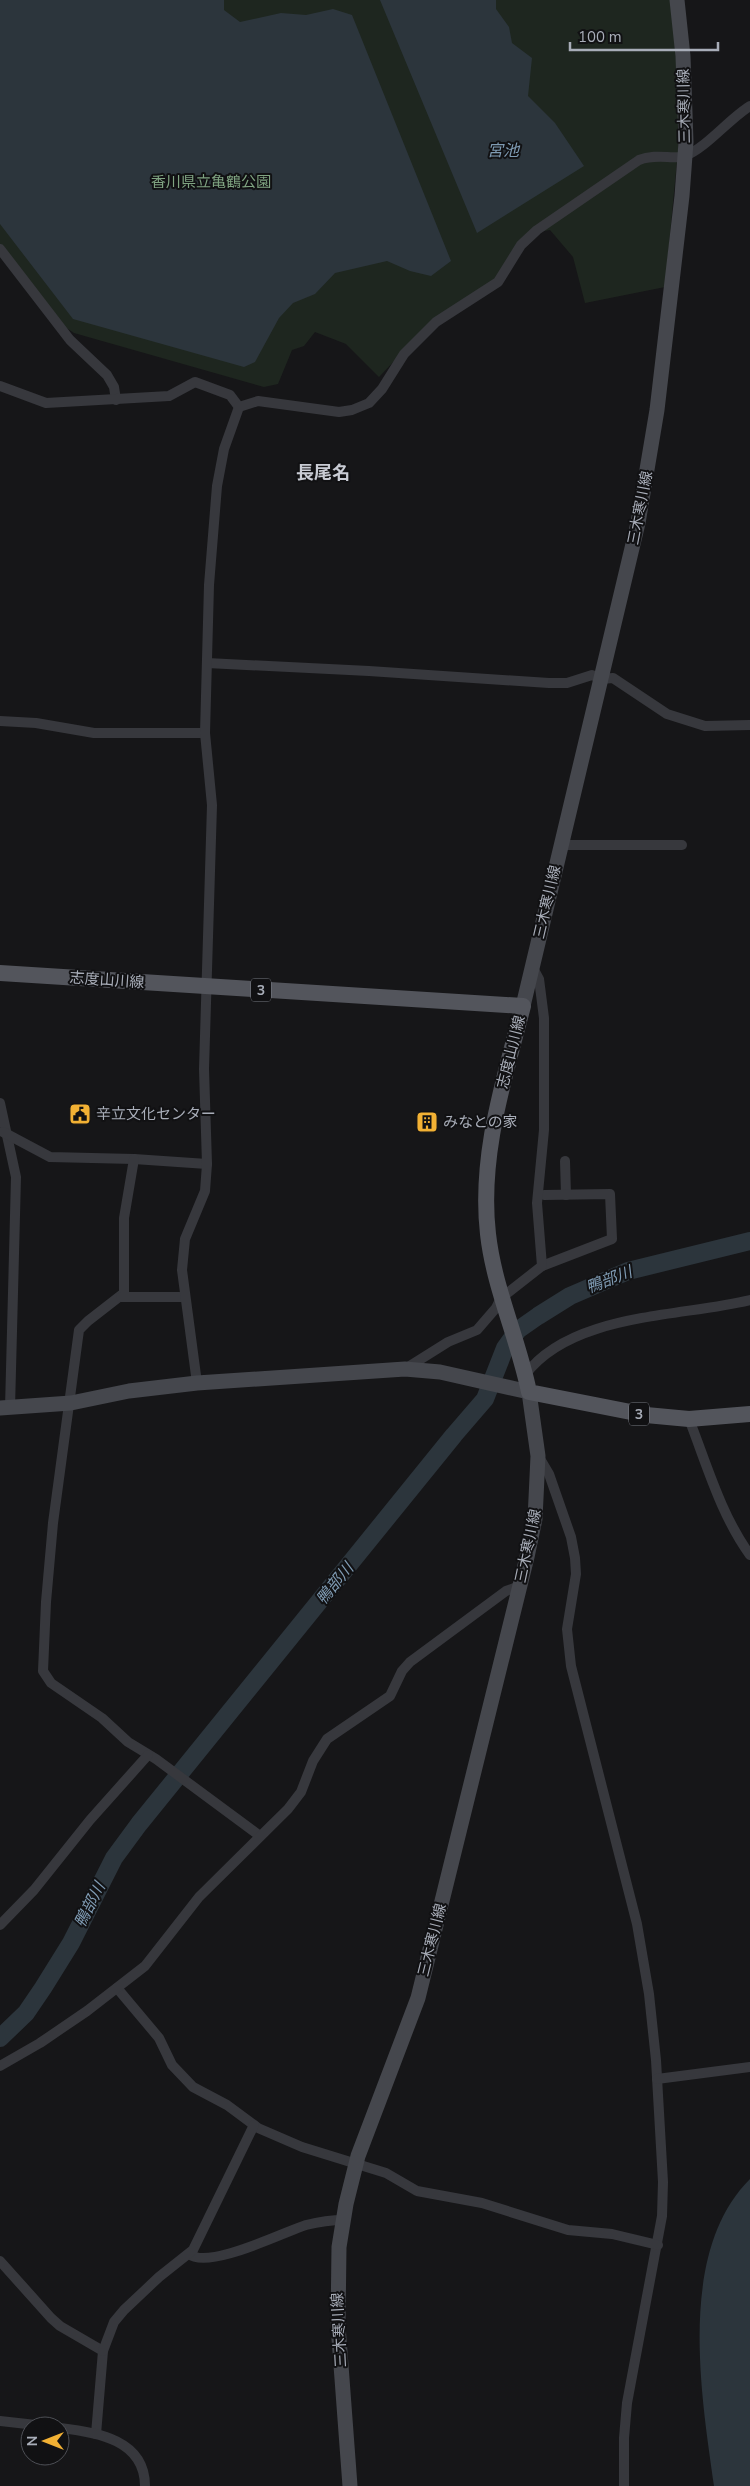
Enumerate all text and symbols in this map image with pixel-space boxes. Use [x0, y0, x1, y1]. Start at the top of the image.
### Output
scale bar [570, 20, 718, 52]
text: 100 m [578, 27, 622, 47]
street label: 三木寒川線 [673, 68, 695, 144]
water label: 宮池 [487, 140, 521, 162]
park label: 香川県立亀鶴公園 [151, 172, 271, 192]
district label: 長尾名 [296, 461, 350, 485]
street label: 三木寒川線 [623, 469, 657, 547]
street label: 三木寒川線 [529, 863, 565, 941]
street label: 志度山川線 [69, 967, 145, 993]
road number: 3 [251, 978, 271, 1002]
street label: 志度山川線 [492, 1013, 530, 1091]
public building icon: 辛立文化センター [68, 1102, 92, 1126]
place label: 辛立文化センター [96, 1104, 216, 1124]
building icon: みなとの家 [415, 1110, 439, 1134]
place label: みなとの家 [443, 1112, 518, 1132]
water label: 鴨部川 [583, 1260, 637, 1299]
road number: 3 [629, 1402, 649, 1426]
street label: 三木寒川線 [510, 1507, 546, 1585]
water label: 鴨部川 [311, 1557, 360, 1610]
water label: 鴨部川 [69, 1877, 112, 1931]
street label: 三木寒川線 [413, 1901, 451, 1979]
street label: 三木寒川線 [327, 2292, 351, 2368]
north arrow [20, 2416, 70, 2466]
text: N [23, 2436, 42, 2446]

